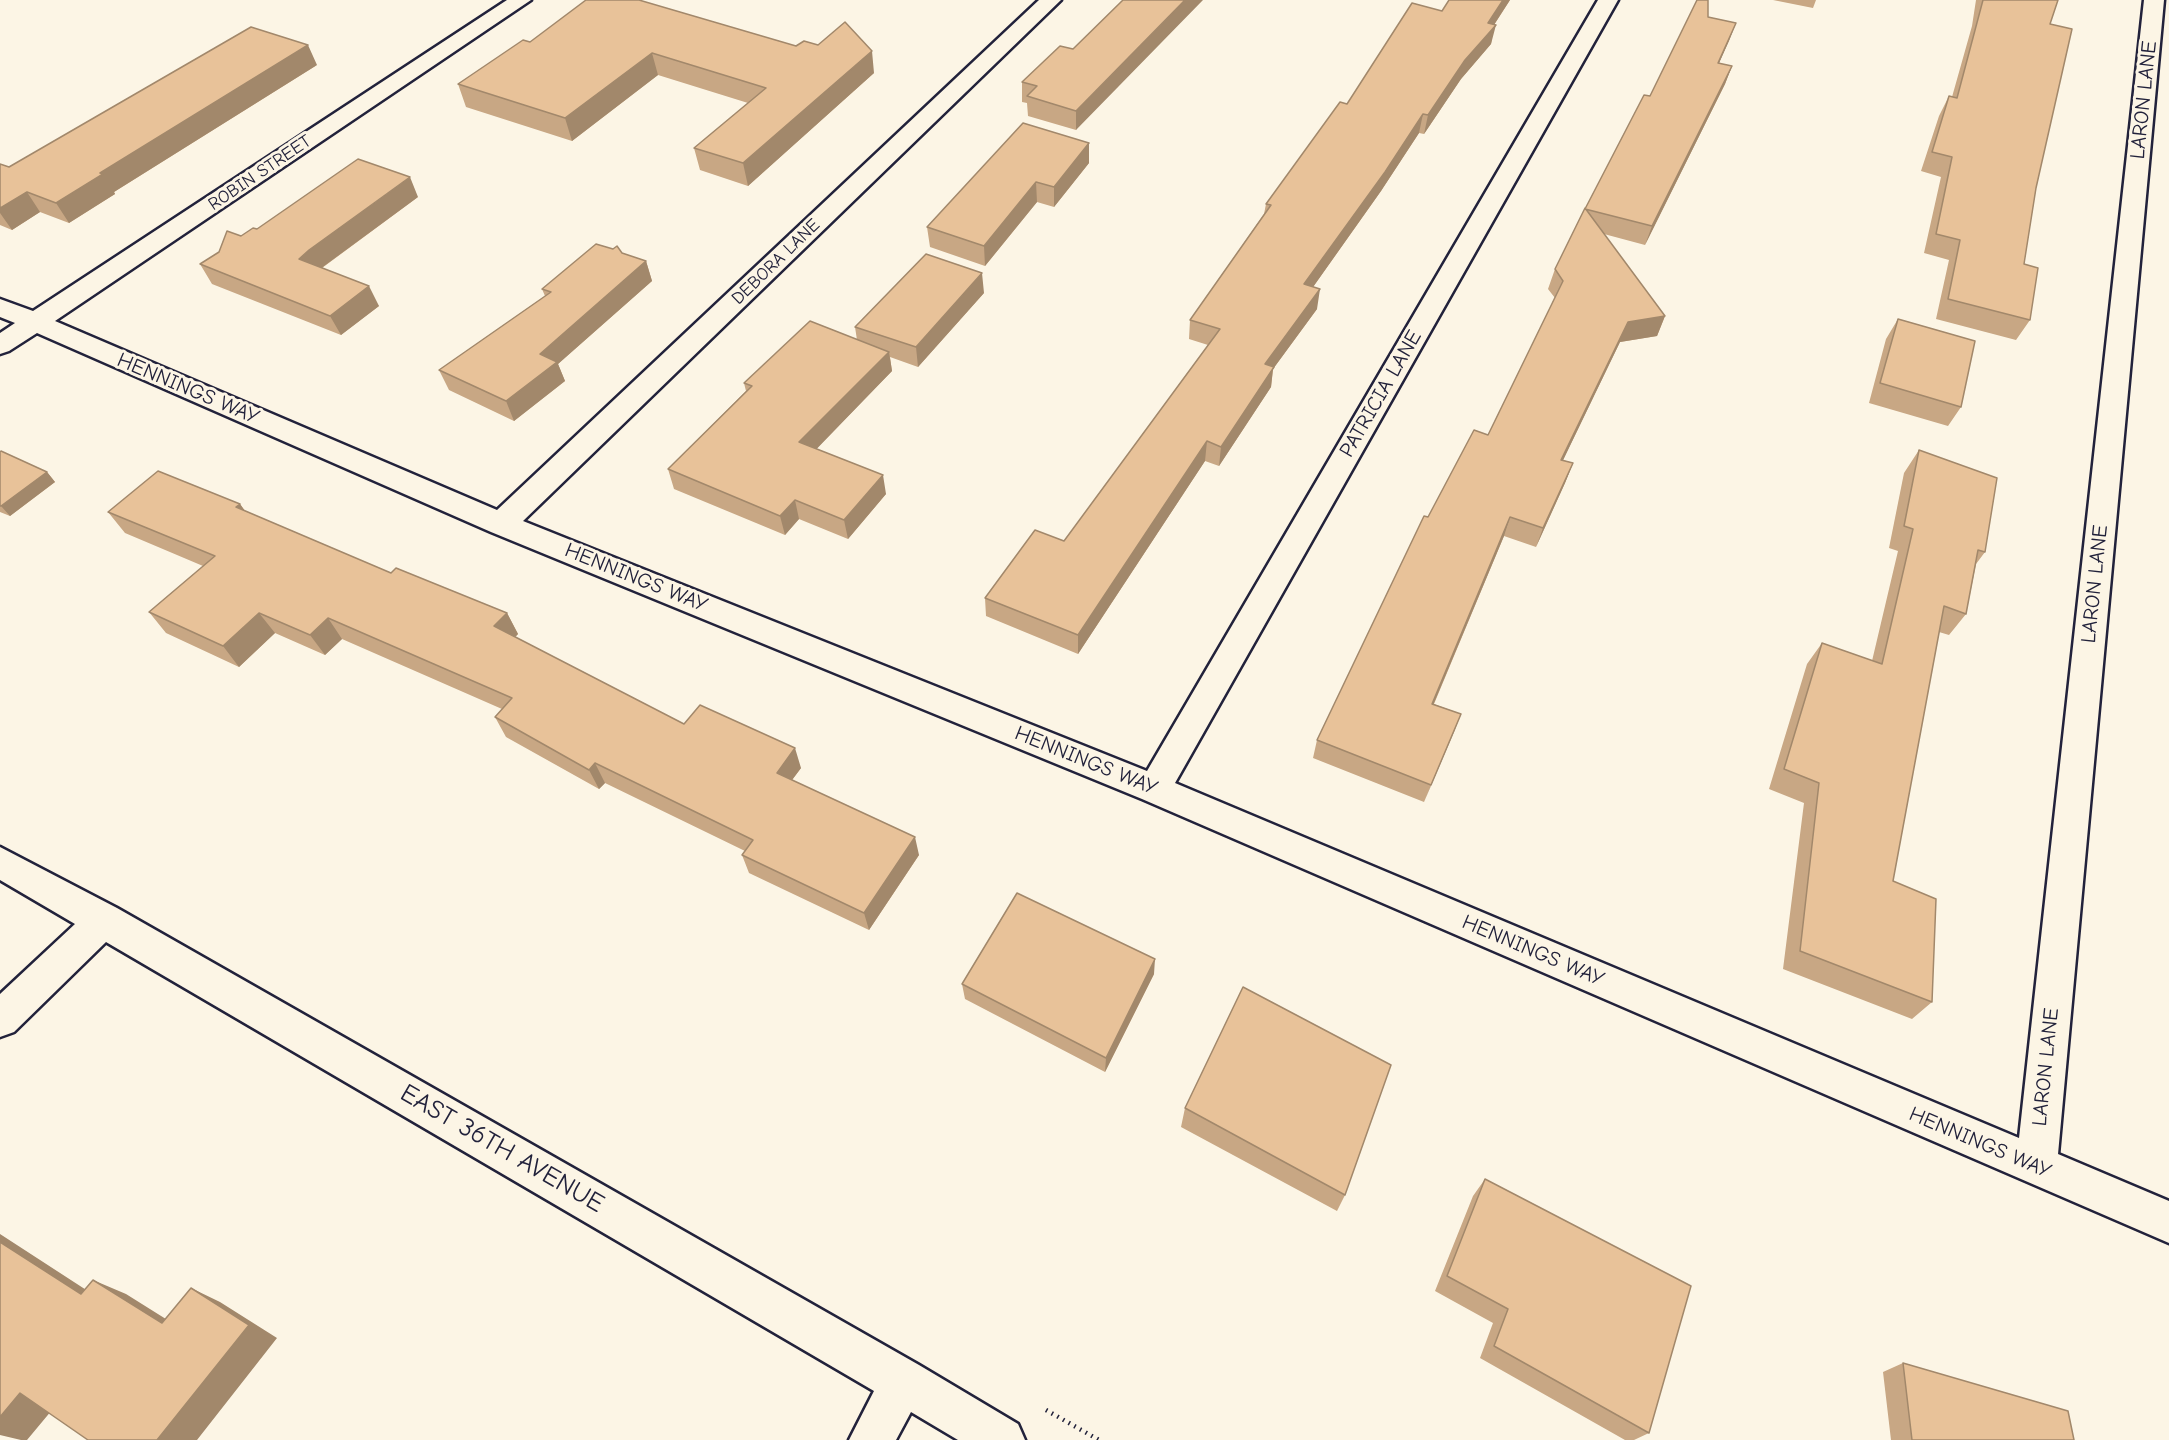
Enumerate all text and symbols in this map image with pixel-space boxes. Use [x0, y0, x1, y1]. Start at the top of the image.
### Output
street label: LARON LANE [2125, 40, 2163, 160]
street label: ROBIN STREET [204, 131, 316, 215]
street label: DEBORA LANE [727, 215, 825, 309]
street label: PATRICIA LANE [1335, 326, 1427, 462]
street label: HENNINGS WAY [113, 348, 263, 430]
street label: LARON LANE [2076, 524, 2114, 644]
street label: HENNINGS WAY [561, 538, 711, 618]
street label: HENNINGS WAY [1011, 721, 1161, 801]
street label: HENNINGS WAY [1458, 910, 1608, 992]
street label: LARON LANE [2027, 1007, 2065, 1127]
street label: EAST 36TH AVENUE [395, 1078, 609, 1220]
street label: HENNINGS WAY [1905, 1102, 2055, 1184]

